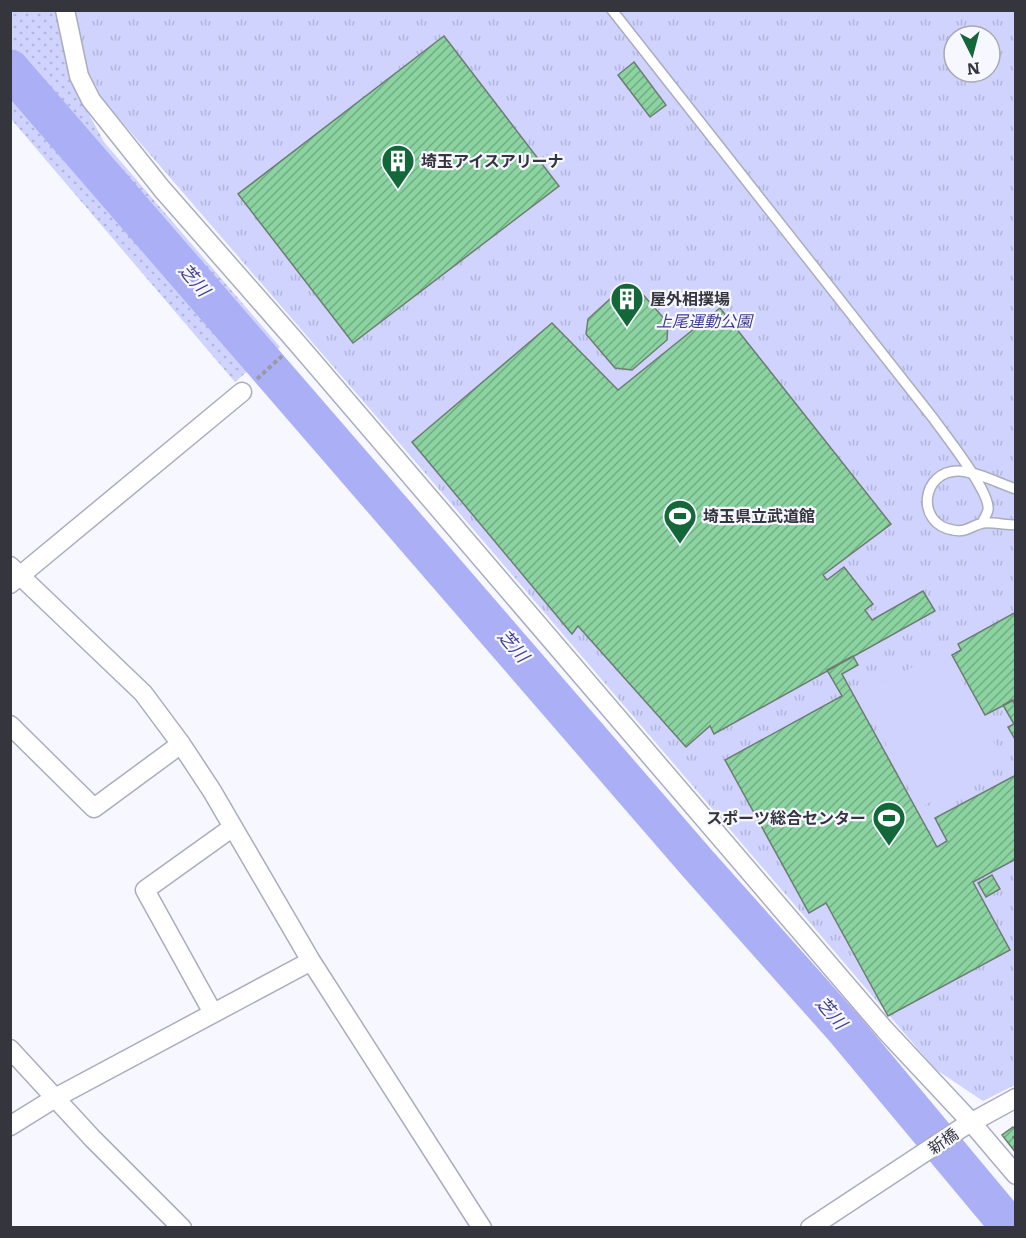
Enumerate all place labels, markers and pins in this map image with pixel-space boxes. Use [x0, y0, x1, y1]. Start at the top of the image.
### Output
building icon: 埼玉アイスアリーナ [380, 143, 416, 190]
place label: 埼玉アイスアリーナ [421, 148, 564, 172]
building icon: 屋外相撲場 [609, 281, 645, 328]
place label: 屋外相撲場 [650, 286, 730, 310]
sports icon: 埼玉県立武道館 [662, 498, 698, 545]
place label: 埼玉県立武道館 [703, 503, 815, 527]
sports icon: スポーツ総合センター [871, 800, 907, 847]
place label: スポーツ総合センター [706, 805, 866, 829]

